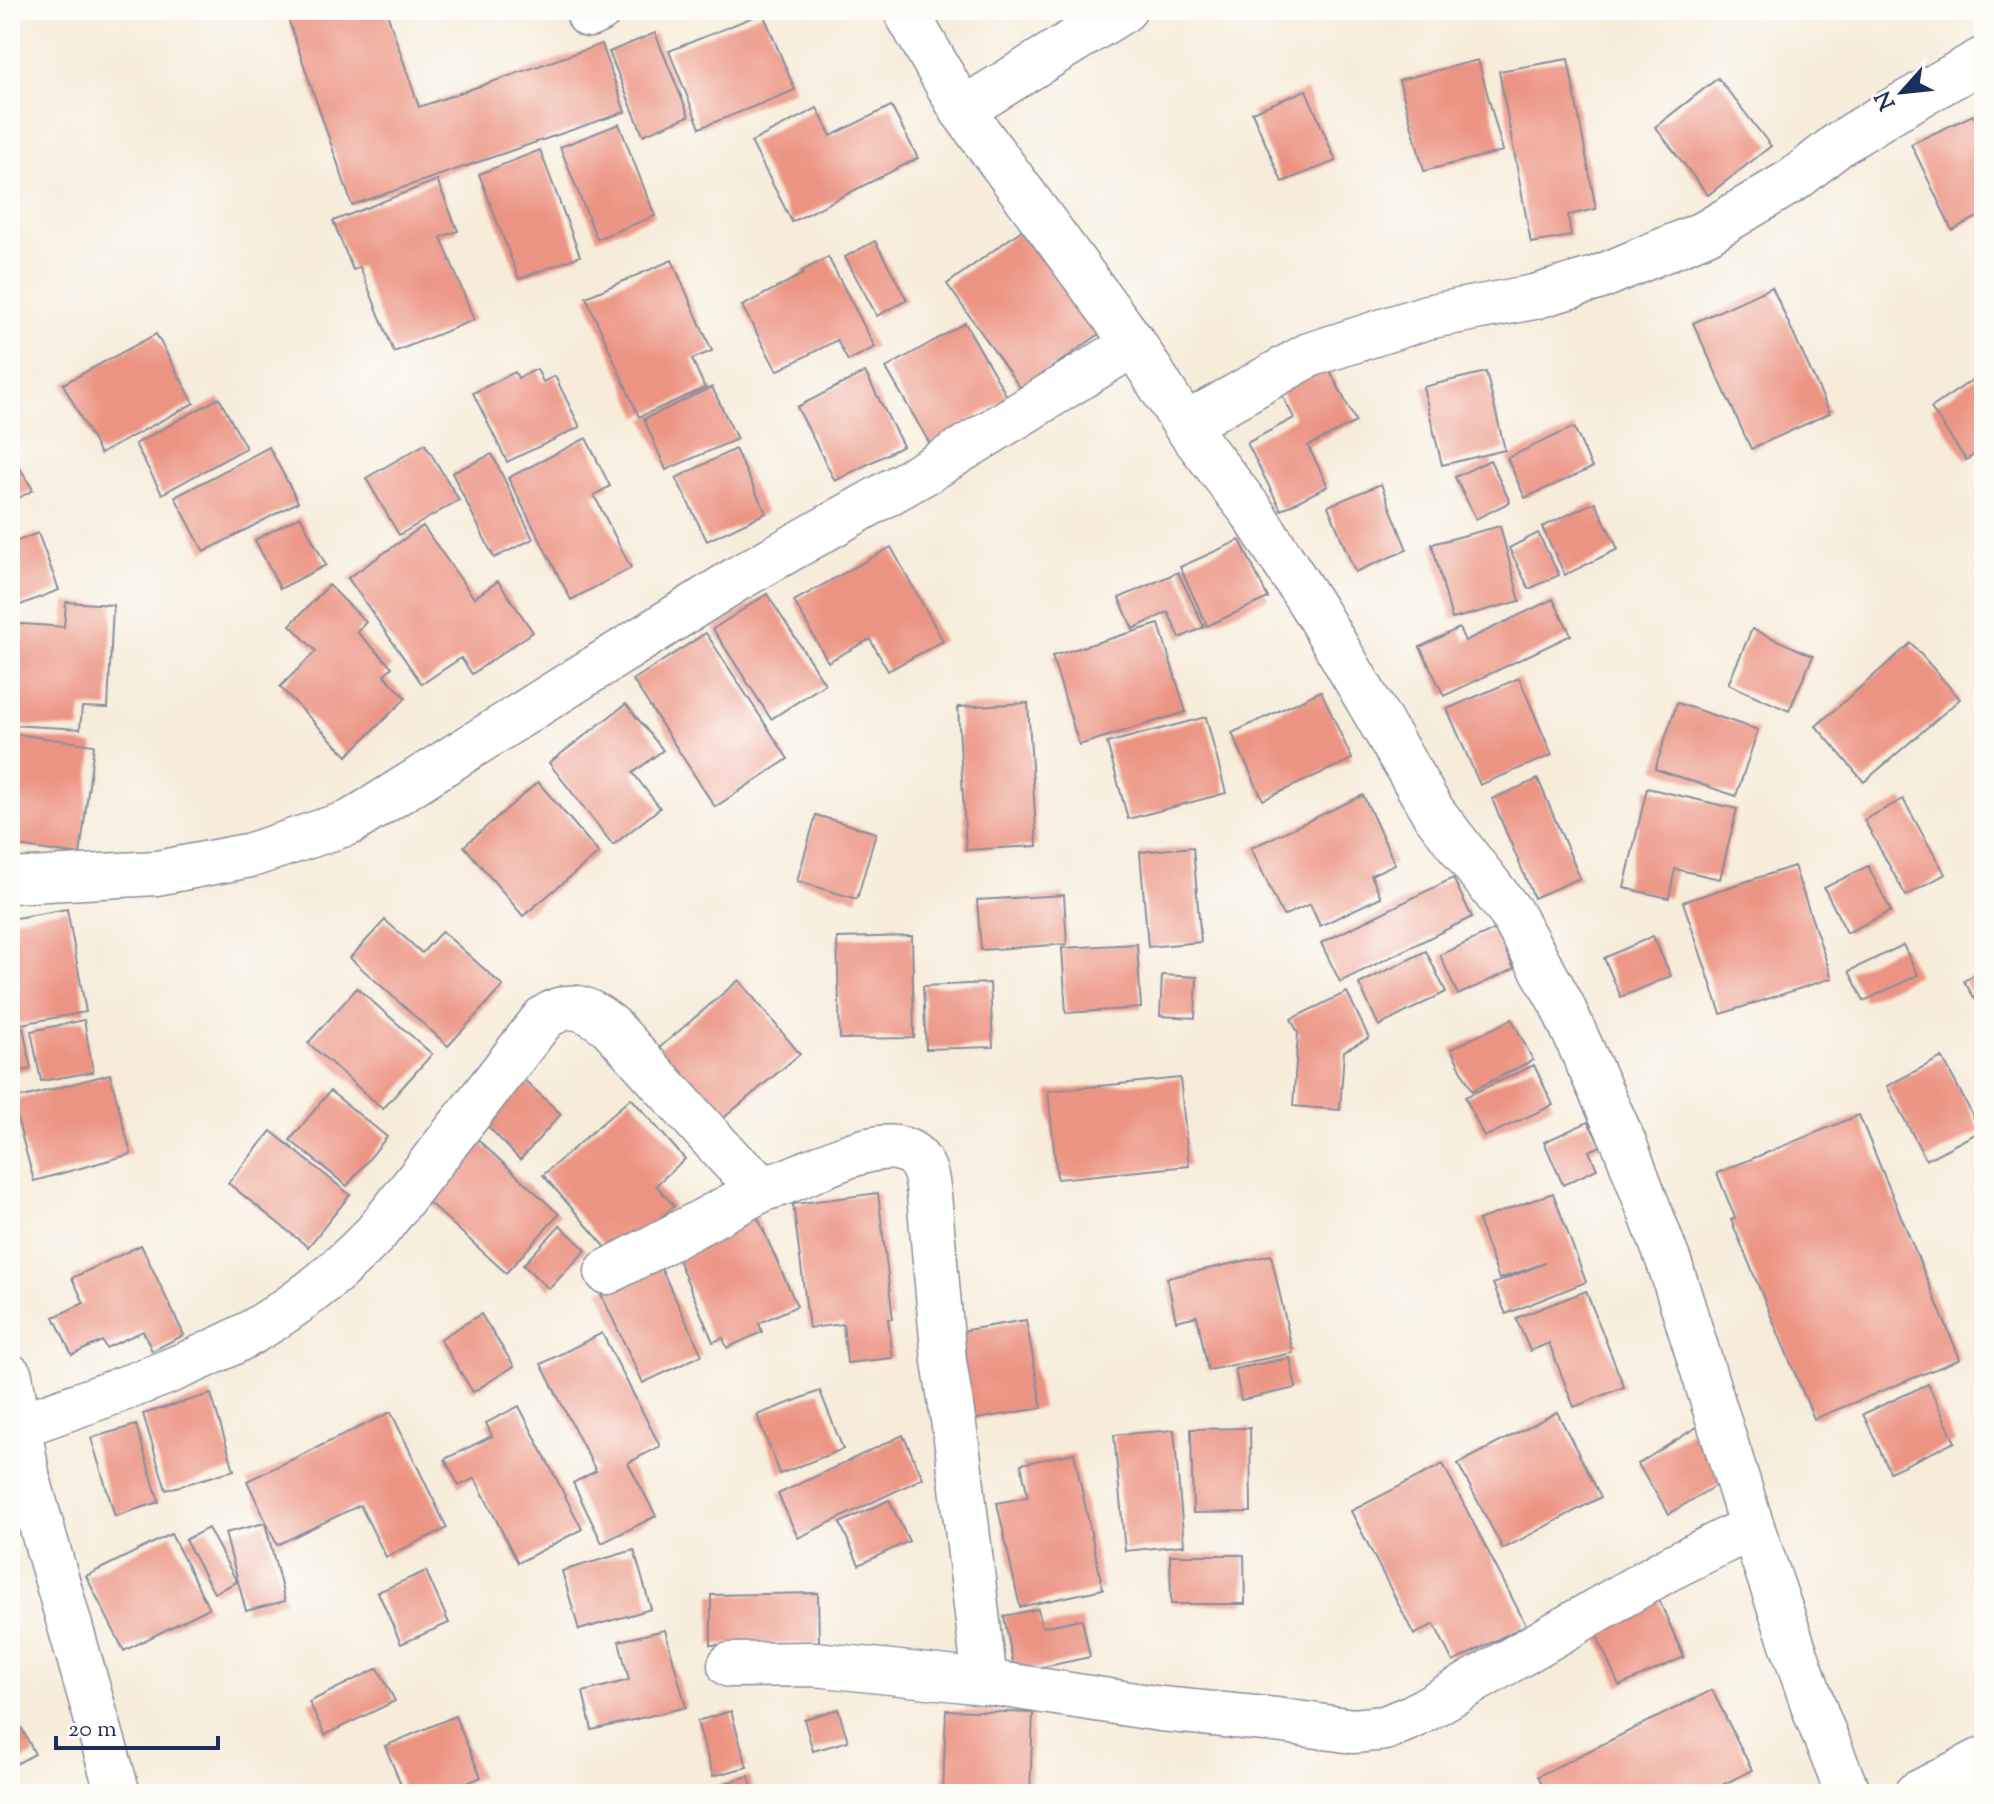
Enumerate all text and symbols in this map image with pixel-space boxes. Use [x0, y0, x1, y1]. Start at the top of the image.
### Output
north arrow [1862, 52, 1942, 132]
text: N [1868, 84, 1905, 115]
scale bar [56, 1700, 218, 1750]
text: 20 m [68, 1713, 117, 1747]

